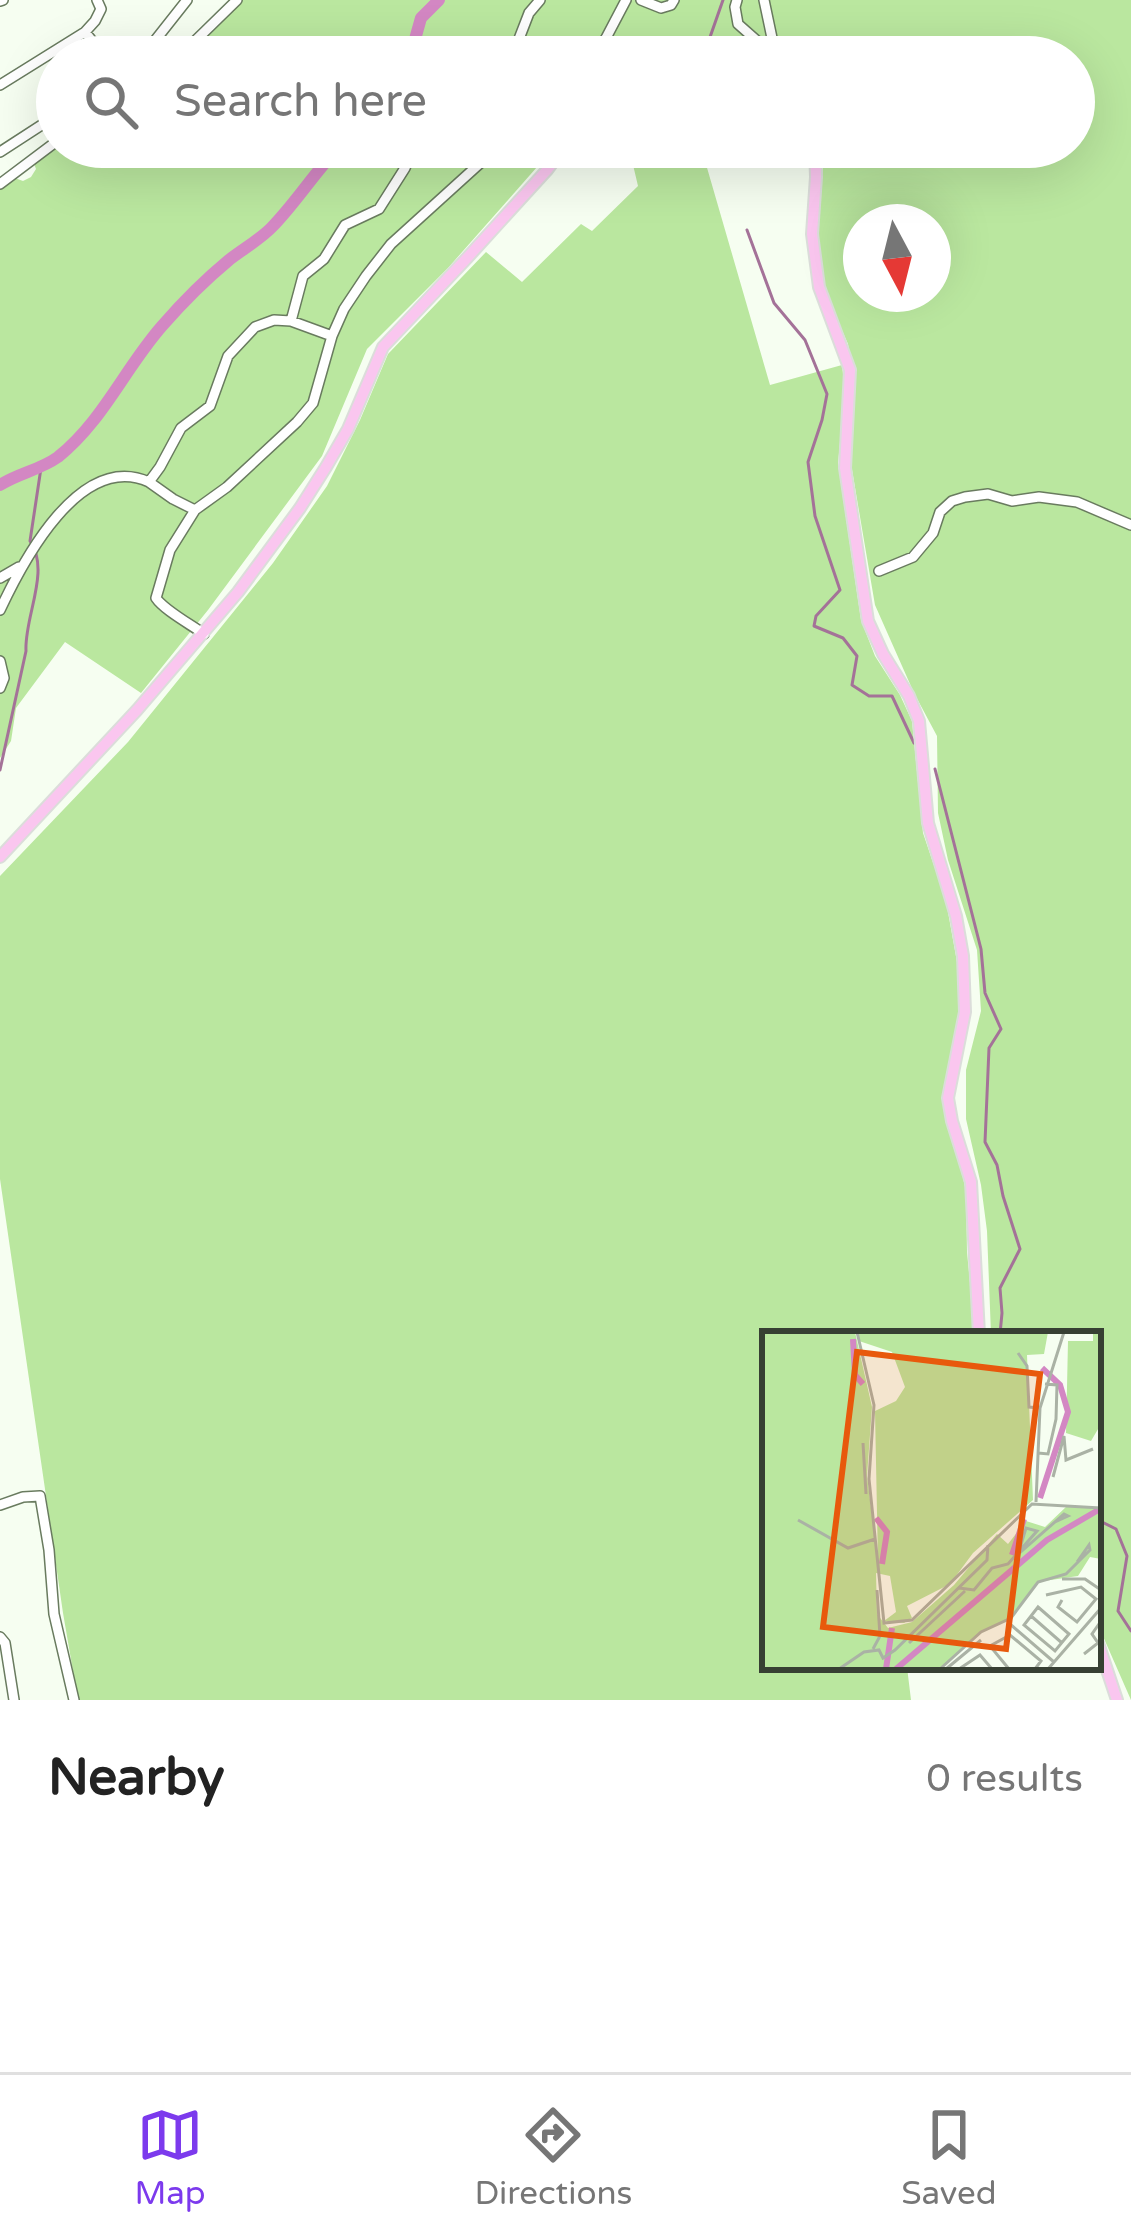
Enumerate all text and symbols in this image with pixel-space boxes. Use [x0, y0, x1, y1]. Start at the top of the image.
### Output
search box [36, 36, 1095, 168]
icon: search [78, 69, 144, 135]
text: Search here [174, 75, 427, 129]
north arrow [843, 204, 951, 312]
inset map [762, 1331, 1101, 1670]
text: Nearby [48, 1747, 225, 1809]
text: 0 results [926, 1755, 1083, 1802]
tab: Map [134, 2102, 206, 2213]
tab: Directions [474, 2102, 632, 2213]
tab: Saved [901, 2102, 997, 2213]

